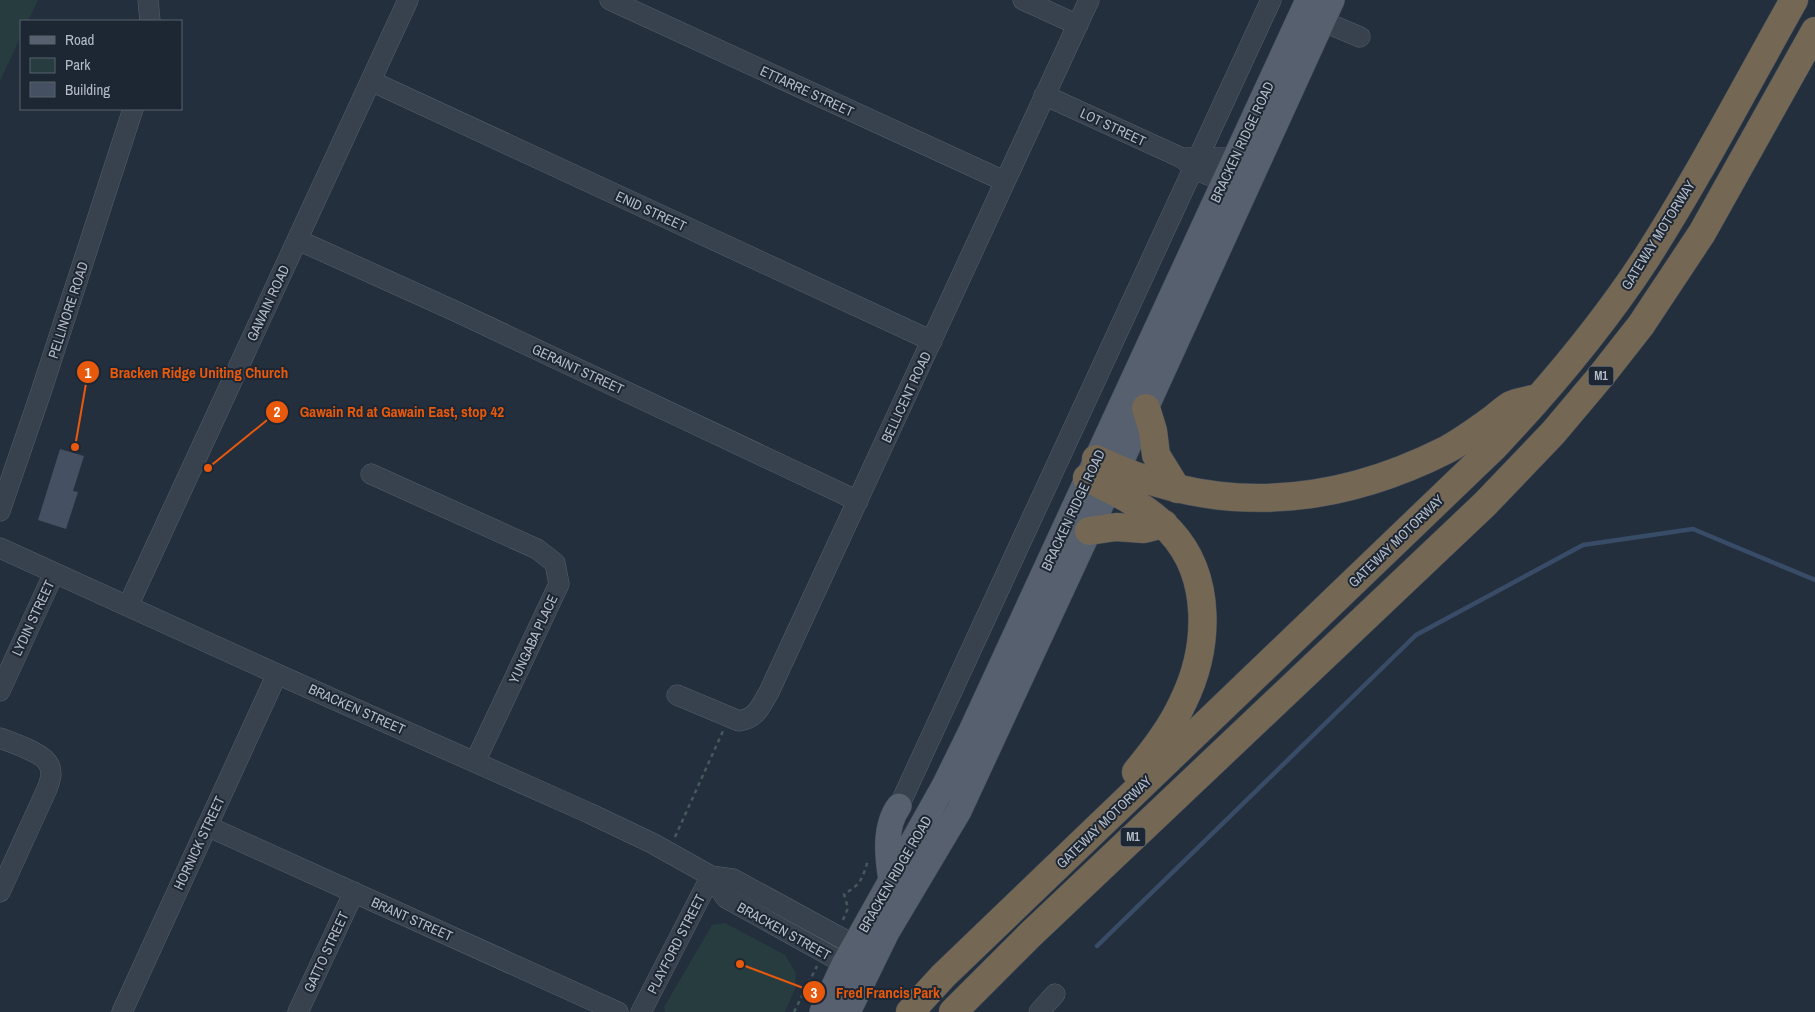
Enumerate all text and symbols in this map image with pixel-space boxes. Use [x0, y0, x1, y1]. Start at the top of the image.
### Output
legend [20, 20, 182, 110]
text: Road [65, 29, 94, 50]
text: Park [65, 54, 91, 75]
street label: ETTARRE STREET [757, 61, 857, 121]
text: Building [65, 79, 110, 100]
street label: BRACKEN RIDGE ROAD [1206, 79, 1278, 205]
street label: LOT STREET [1077, 104, 1149, 150]
street label: GATEWAY MOTORWAY [1617, 177, 1699, 293]
street label: ENID STREET [613, 187, 689, 235]
street label: PELLINORE ROAD [44, 259, 92, 361]
street label: GAWAIN ROAD [242, 262, 294, 344]
street label: GERAINT STREET [529, 340, 627, 398]
street label: BELLICENT ROAD [877, 348, 935, 446]
callout: Bracken Ridge Uniting Church [75, 357, 299, 387]
text: 1 [85, 362, 92, 383]
text: Bracken Ridge Uniting Church [110, 362, 288, 383]
road number: M1 [1588, 366, 1614, 386]
callout: Gawain Rd at Gawain East, stop 42 [265, 397, 514, 427]
text: 2 [274, 401, 281, 422]
text: Gawain Rd at Gawain East, stop 42 [300, 401, 504, 422]
street label: BRACKEN RIDGE ROAD [1037, 447, 1109, 573]
street label: GATEWAY MOTORWAY [1345, 491, 1448, 591]
street label: LYDIN STREET [8, 577, 58, 659]
street label: YUNGABA PLACE [504, 592, 562, 686]
street label: BRACKEN STREET [306, 680, 408, 738]
street label: GATEWAY MOTORWAY [1053, 772, 1156, 872]
street label: HORNICK STREET [169, 793, 229, 893]
street label: BRACKEN RIDGE ROAD [854, 813, 936, 935]
road number: M1 [1120, 828, 1146, 846]
street label: PLAYFORD STREET [643, 891, 709, 997]
street label: BRANT STREET [369, 893, 455, 945]
street label: BRACKEN STREET [734, 898, 834, 964]
street label: GATTO STREET [299, 909, 353, 995]
callout: Fred Francis Park [801, 977, 950, 1007]
text: 3 [811, 982, 818, 1003]
text: Fred Francis Park [836, 982, 940, 1003]

